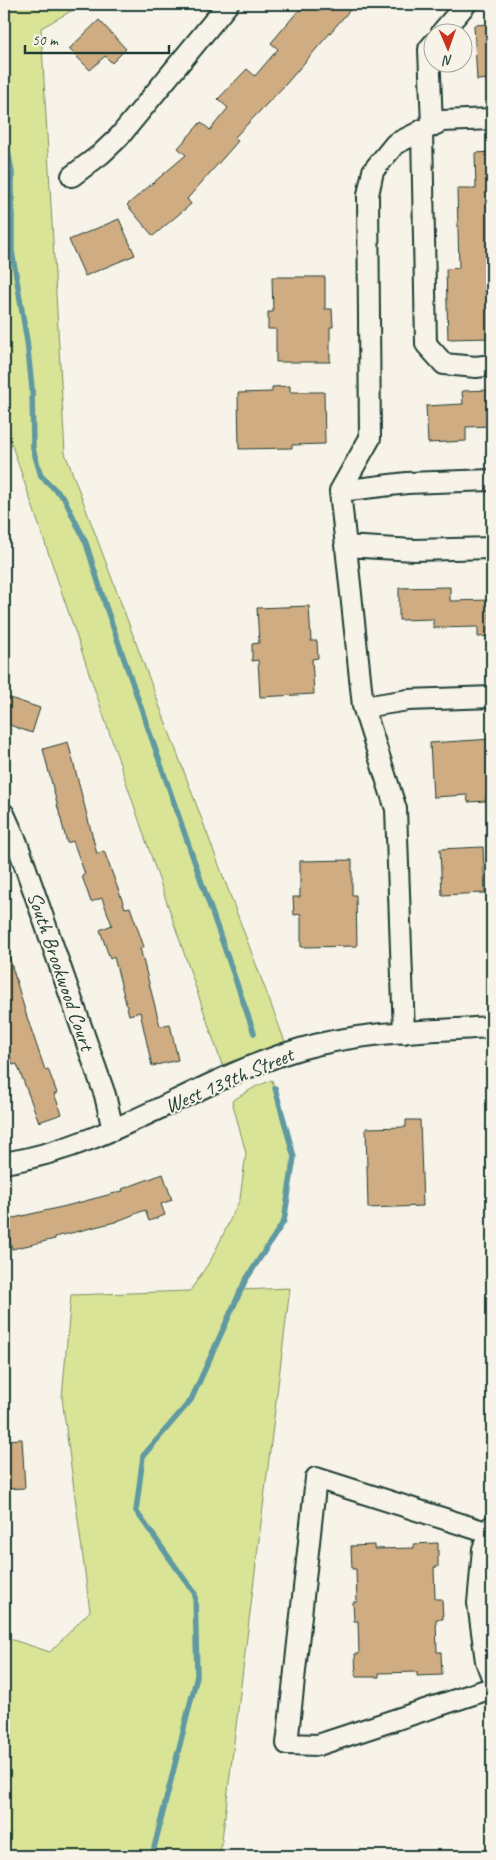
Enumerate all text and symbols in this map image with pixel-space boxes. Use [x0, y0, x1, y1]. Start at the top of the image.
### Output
scale bar [25, 22, 169, 54]
north arrow [424, 22, 474, 72]
text: 50 m [32, 31, 59, 50]
text: N [441, 52, 453, 69]
street label: South Brookwood Court [22, 888, 101, 1056]
street label: West 139th Street [161, 1041, 299, 1119]

